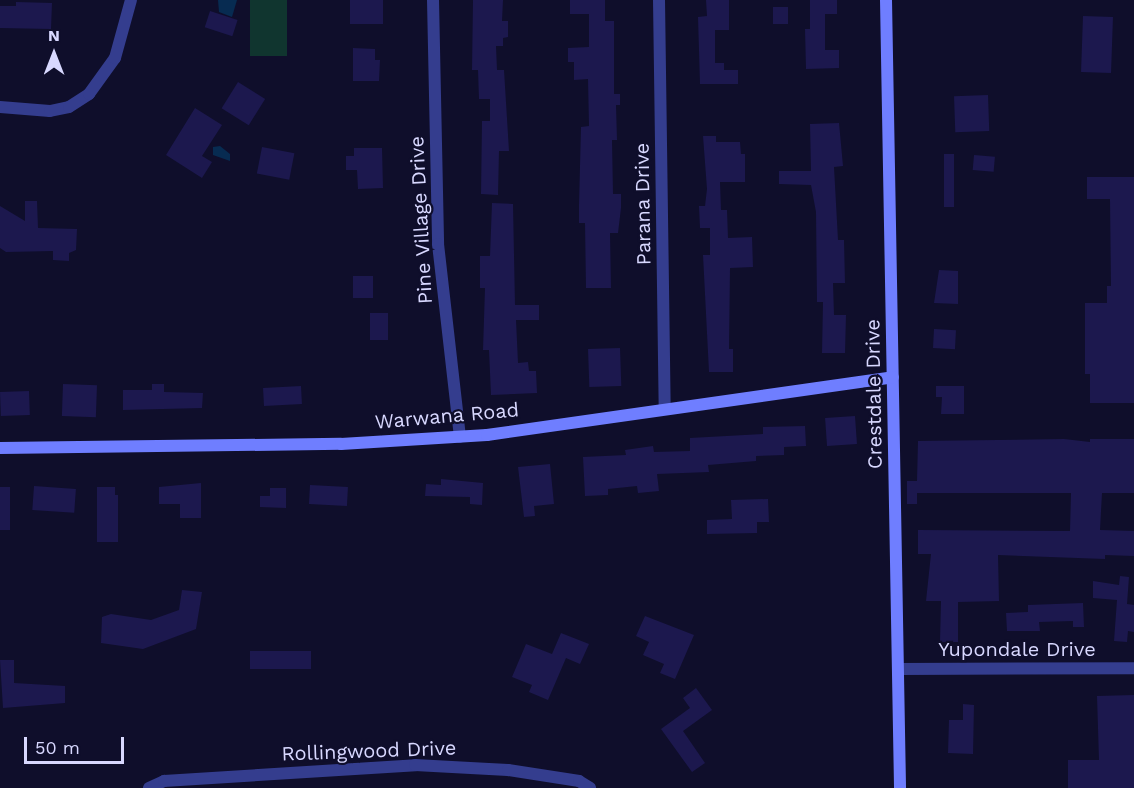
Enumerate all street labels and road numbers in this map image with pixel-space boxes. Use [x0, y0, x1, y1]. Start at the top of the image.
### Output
street label: Pine Village Drive [405, 135, 437, 305]
street label: Parana Drive [630, 142, 656, 266]
street label: Crestdale Drive [861, 319, 887, 469]
street label: Warwana Road [374, 398, 520, 434]
street label: Yupondale Drive [938, 637, 1096, 661]
street label: Rollingwood Drive [281, 736, 457, 766]

